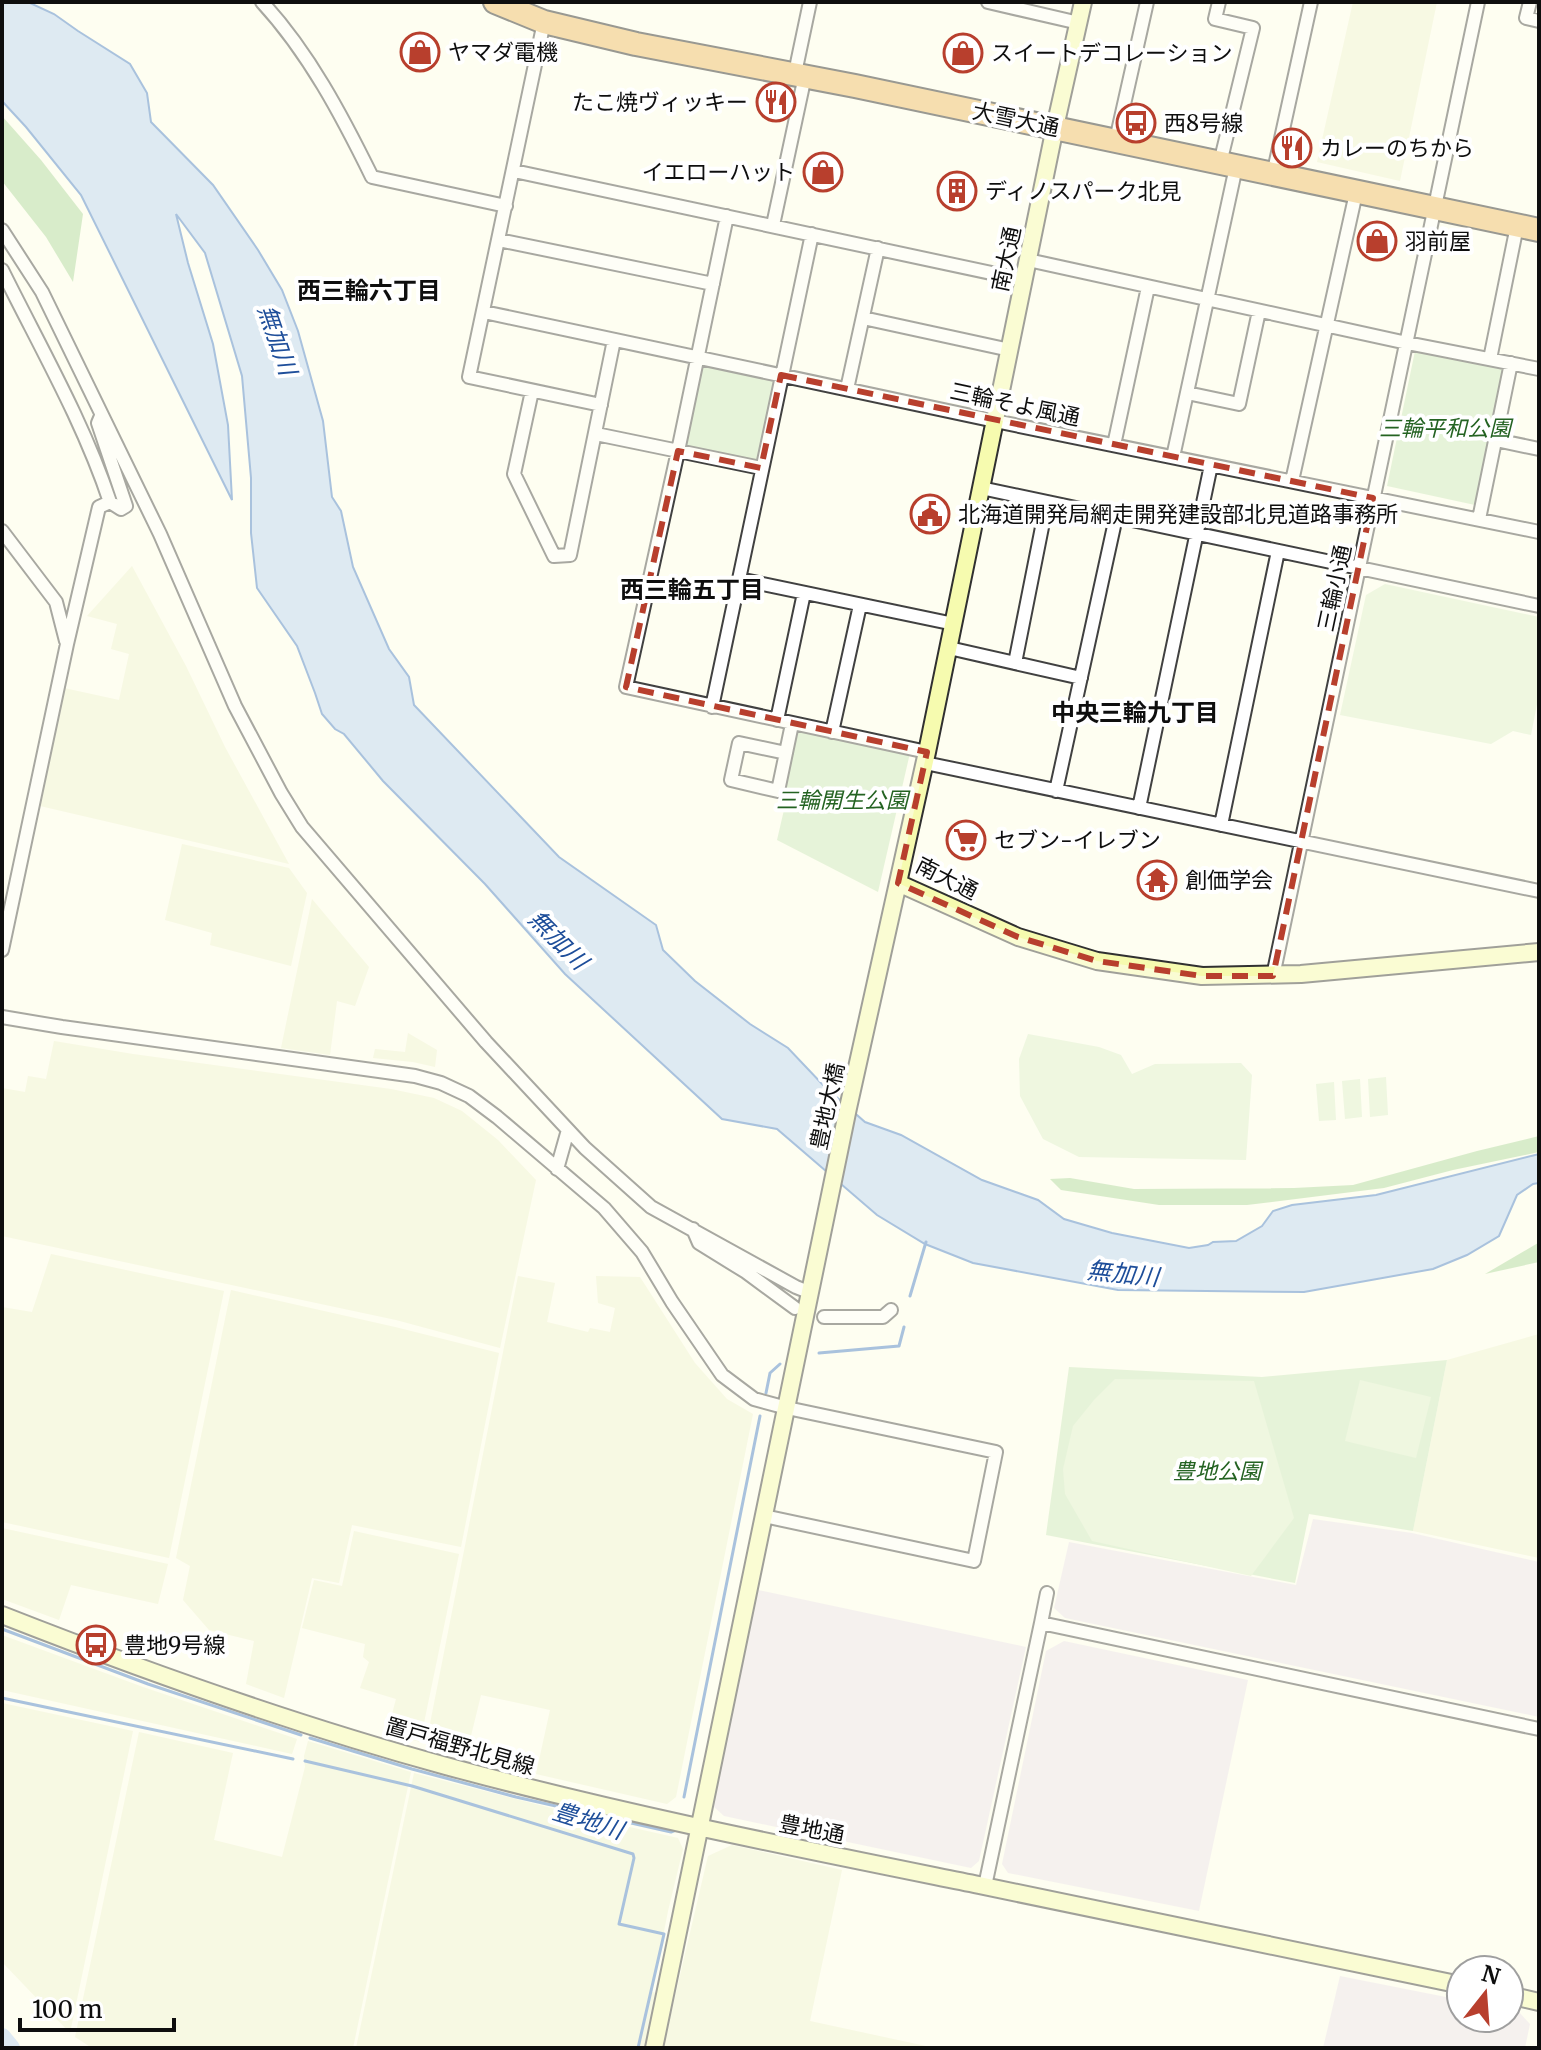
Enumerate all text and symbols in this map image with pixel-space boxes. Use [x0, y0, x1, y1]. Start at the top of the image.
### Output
shop icon: ヤマダ電機 [399, 31, 441, 73]
shop icon: スイートデコレーション [942, 32, 984, 74]
place label: ヤマダ電機 [448, 38, 558, 66]
place label: スイートデコレーション [991, 39, 1233, 67]
restaurant icon: たこ焼ヴィッキー [755, 81, 797, 123]
place label: たこ焼ヴィッキー [572, 88, 748, 116]
street label: 大雪大通 [970, 96, 1062, 142]
bus stop icon: 西8号線 [1115, 102, 1157, 144]
place label: 西8号線 [1164, 109, 1243, 137]
restaurant icon: カレーのちから [1271, 127, 1313, 169]
place label: カレーのちから [1320, 134, 1474, 162]
shop icon: イエローハット [802, 151, 844, 193]
place label: イエローハット [642, 158, 795, 186]
building icon: ディノスパーク北見 [936, 170, 978, 212]
place label: ディノスパーク北見 [985, 177, 1181, 205]
shop icon: 羽前屋 [1356, 220, 1398, 262]
street label: 南大通 [985, 224, 1027, 294]
place label: 羽前屋 [1405, 227, 1471, 255]
district label: 西三輪六丁目 [297, 275, 441, 306]
water label: 無加川 [251, 301, 305, 382]
street label: 三輪そよ風通 [948, 377, 1082, 431]
park label: 三輪平和公園 [1379, 414, 1514, 442]
public building icon: 北海道開発局網走開発建設部北見道路事務所 [909, 493, 951, 535]
place label: 北海道開発局網走開発建設部北見道路事務所 [958, 500, 1398, 528]
street label: 三輪小通 [1311, 542, 1357, 634]
district label: 西三輪五丁目 [620, 574, 764, 605]
district label: 中央三輪九丁目 [1051, 697, 1219, 728]
park label: 三輪開生公園 [776, 786, 911, 814]
supermarket icon: セブン-イレブン [945, 819, 987, 861]
place label: セブン-イレブン [994, 826, 1161, 854]
street label: 南大通 [911, 851, 983, 905]
temple icon: 創価学会 [1136, 859, 1178, 901]
place label: 創価学会 [1185, 866, 1273, 894]
water label: 無加川 [522, 903, 597, 978]
street label: 豊地大橋 [804, 1060, 850, 1152]
water label: 無加川 [1086, 1254, 1163, 1293]
park label: 豊地公園 [1173, 1457, 1264, 1485]
bus stop icon: 豊地9号線 [75, 1624, 117, 1666]
place label: 豊地9号線 [124, 1631, 225, 1659]
street label: 置戸福野北見線 [382, 1711, 538, 1781]
water label: 豊地川 [549, 1795, 630, 1847]
street label: 豊地通 [777, 1809, 847, 1849]
north arrow [1445, 1954, 1525, 2034]
text: N [1478, 1959, 1504, 1991]
scale bar [20, 1982, 174, 2032]
text: 100 m [32, 1994, 103, 2025]

